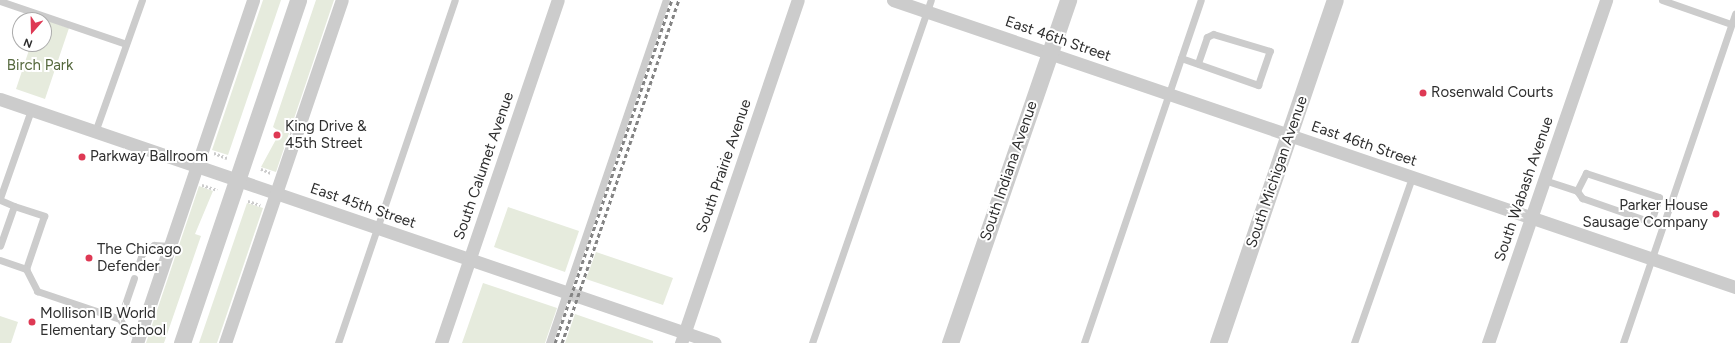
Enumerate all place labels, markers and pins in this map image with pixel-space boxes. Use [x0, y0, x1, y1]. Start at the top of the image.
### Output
place label: Rosenwald Courts [1431, 84, 1553, 102]
marker: Rosenwald Courts [1418, 88, 1428, 98]
place label: King Drive & 45th Street [285, 117, 367, 152]
marker: King Drive & 45th Street [272, 130, 282, 140]
place label: Parkway Ballroom [90, 148, 208, 166]
marker: Parkway Ballroom [77, 152, 87, 162]
place label: Parker House Sausage Company [1582, 196, 1708, 231]
marker: Parker House Sausage Company [1711, 209, 1721, 219]
place label: The Chicago Defender [97, 240, 181, 275]
marker: The Chicago Defender [84, 253, 94, 263]
place label: Mollison IB World Elementary School [40, 304, 166, 339]
marker: Mollison IB World Elementary School [27, 317, 37, 327]

